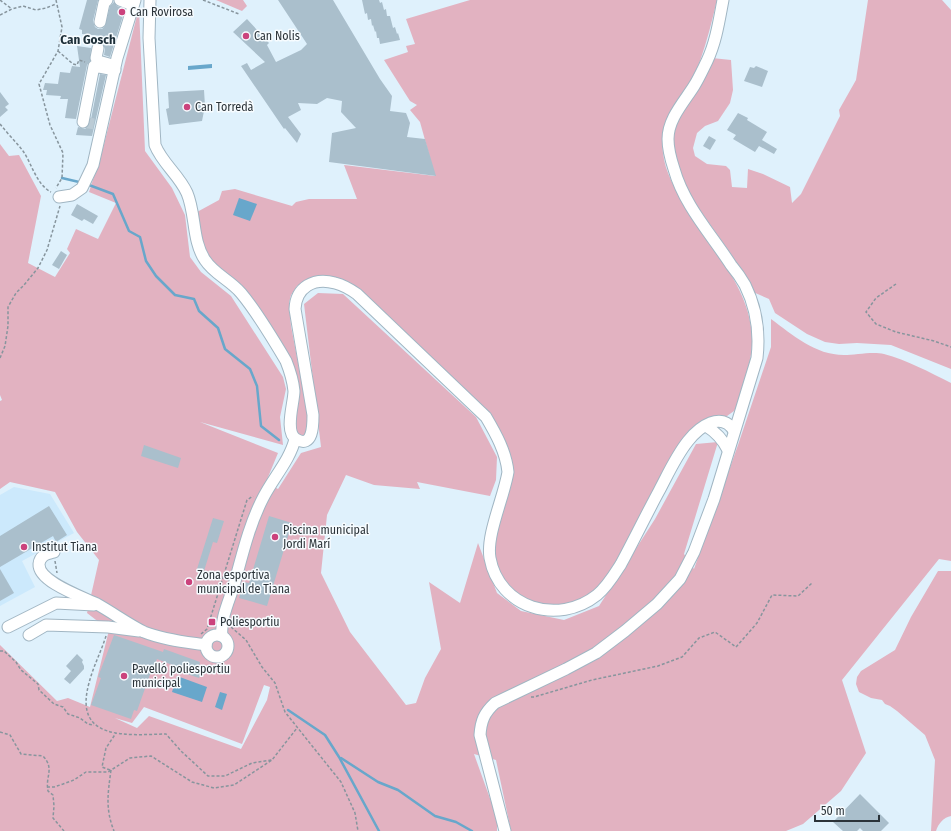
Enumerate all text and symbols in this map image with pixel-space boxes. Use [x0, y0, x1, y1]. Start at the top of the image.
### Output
place label: Can Rovirosa [130, 5, 193, 19]
marker: Can Rovirosa [117, 7, 127, 17]
place label: Can Nolis [254, 29, 300, 43]
marker: Can Nolis [241, 31, 251, 41]
district label: Can Gosch [60, 32, 116, 47]
place label: Can Torredà [195, 100, 254, 114]
marker: Can Torredà [182, 102, 192, 112]
place label: Piscina municipal Jordi Marí [283, 523, 369, 551]
marker: Piscina municipal Jordi Marí [270, 532, 280, 542]
place label: Institut Tiana [32, 540, 97, 554]
marker: Institut Tiana [19, 542, 29, 552]
place label: Zona esportiva municipal de Tiana [197, 568, 290, 596]
marker: Zona esportiva municipal de Tiana [184, 577, 194, 587]
place label: Poliesportiu [220, 615, 280, 629]
marker: Poliesportiu [207, 617, 217, 627]
place label: Pavelló poliesportiu municipal [132, 662, 230, 690]
marker: Pavelló poliesportiu municipal [119, 671, 129, 681]
scale bar [815, 797, 879, 823]
text: 50 m [821, 804, 845, 818]

